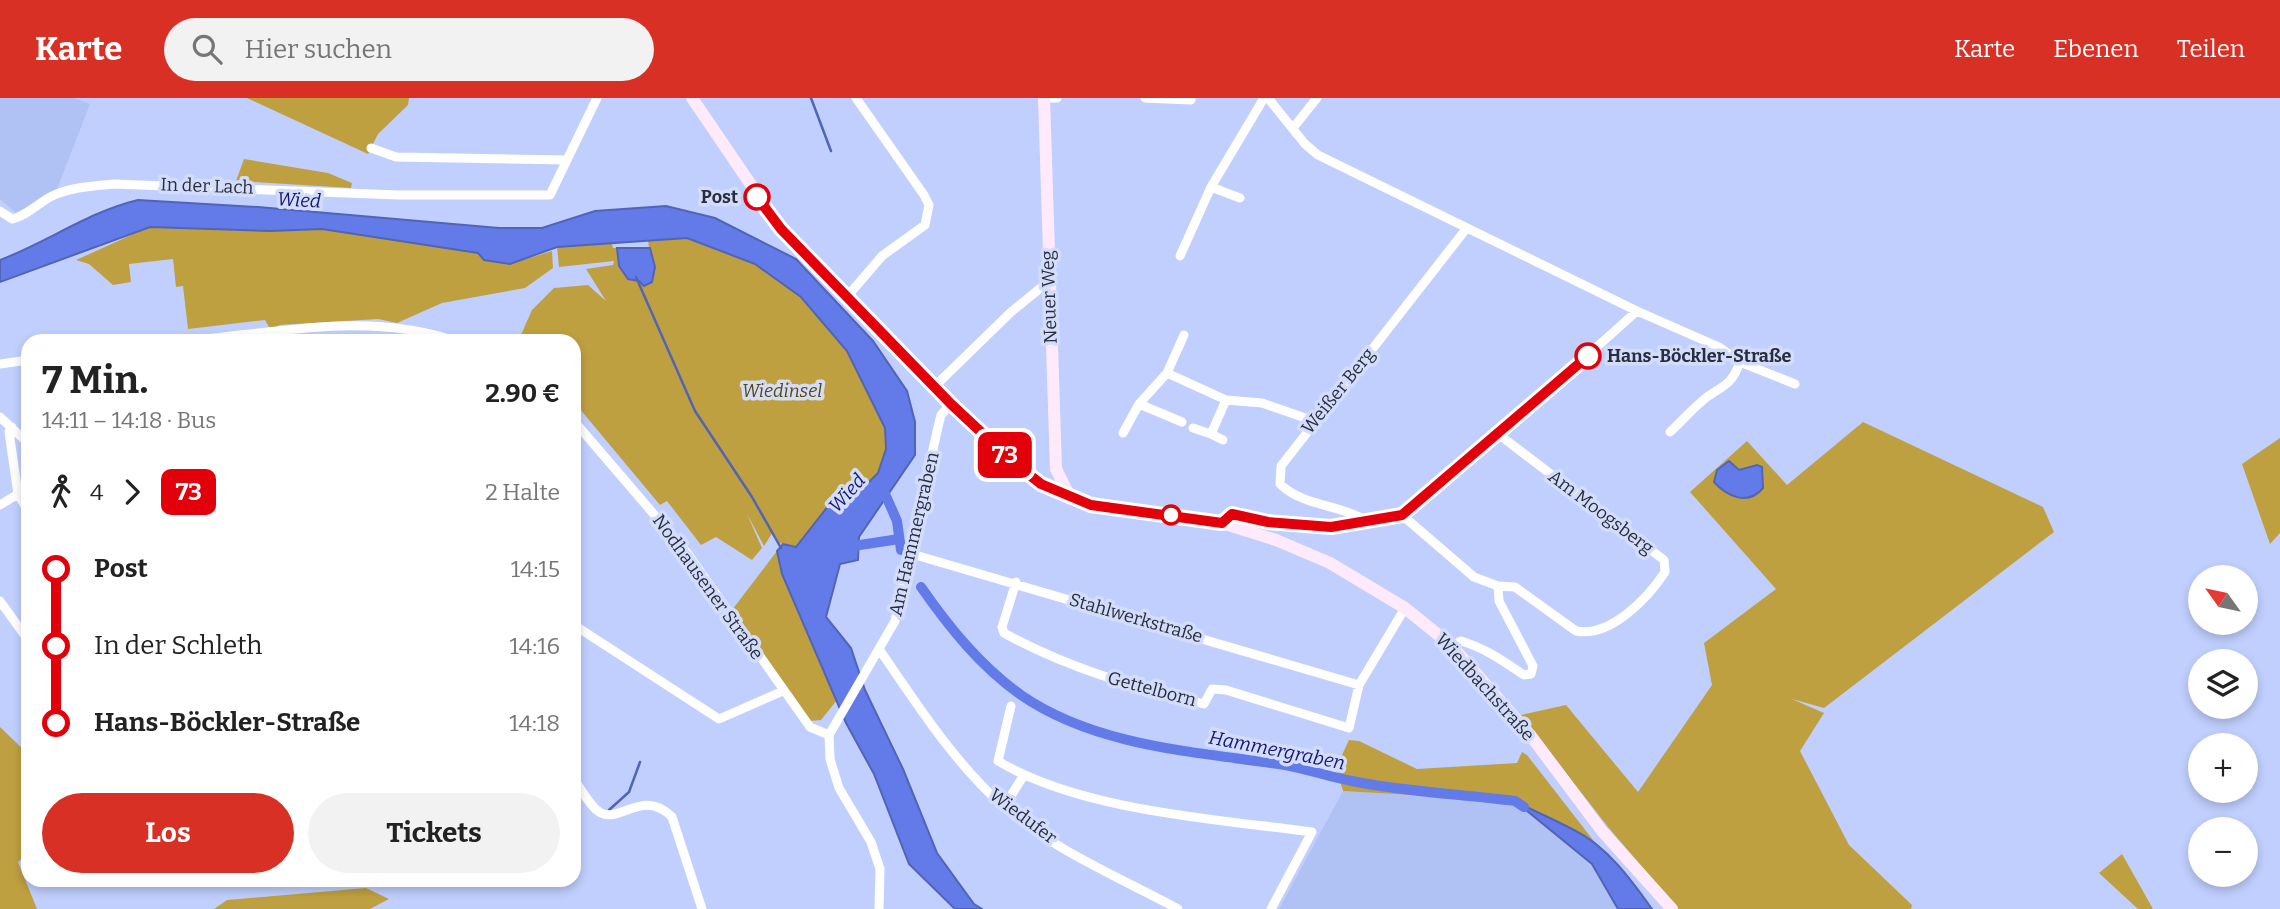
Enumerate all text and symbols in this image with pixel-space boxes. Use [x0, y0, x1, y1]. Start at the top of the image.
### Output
search box [164, 18, 654, 81]
text: Karte [35, 29, 122, 69]
icon: search [188, 30, 226, 68]
text: Hier suchen [244, 34, 392, 65]
text: Karte [1954, 35, 2015, 63]
text: Ebenen [2053, 35, 2139, 63]
text: Teilen [2177, 35, 2245, 63]
street label: In der Lach [160, 173, 254, 199]
marker: Post [744, 184, 770, 210]
place label: Post [701, 186, 738, 208]
water label: Wied [276, 187, 322, 213]
street label: Neuer Weg [1036, 250, 1062, 344]
marker: Hans-Böckler-Straße [1575, 343, 1601, 369]
street label: Weißer Berg [1297, 344, 1379, 438]
place label: Hans-Böckler-Straße [1607, 345, 1791, 367]
text: 7 Min. [42, 357, 148, 403]
text: 2.90 € [485, 378, 560, 409]
park label: Wiedinsel [742, 380, 822, 402]
text: 14:11 – 14:18 · Bus [42, 406, 216, 434]
line badge: 73 [974, 432, 1036, 478]
text: 73 [992, 441, 1018, 469]
street label: Am Hammergraben [884, 449, 944, 618]
street label: Am Moogsberg [1544, 465, 1658, 559]
water label: Wied [824, 469, 870, 517]
icon: walk [42, 473, 80, 511]
icon: forward [113, 473, 151, 511]
text: 4 [90, 478, 103, 506]
text: 73 [175, 478, 202, 506]
text: 2 Halte [485, 478, 560, 506]
unlabelled marker [1161, 505, 1181, 525]
street label: Nodhausener Straße [648, 510, 768, 664]
text: Post [94, 553, 148, 584]
text: 14:15 [511, 555, 560, 583]
north arrow [2188, 565, 2258, 635]
map controls [2188, 565, 2258, 887]
street label: Stahlwerkstraße [1067, 588, 1205, 648]
street label: Wiedbachstraße [1431, 629, 1539, 745]
text: In der Schleth [94, 630, 262, 661]
text: 14:16 [510, 632, 560, 660]
button: layers [2188, 649, 2258, 719]
street label: Gettelborn [1105, 667, 1199, 712]
text: Hans-Böckler-Straße [94, 707, 360, 738]
text: 14:18 [509, 709, 560, 737]
water label: Hammergraben [1207, 726, 1347, 774]
button: + [2188, 733, 2258, 803]
street label: Wiedufer [985, 784, 1061, 848]
button: Los [42, 793, 294, 873]
button: Tickets [308, 793, 560, 873]
button: − [2188, 817, 2258, 887]

